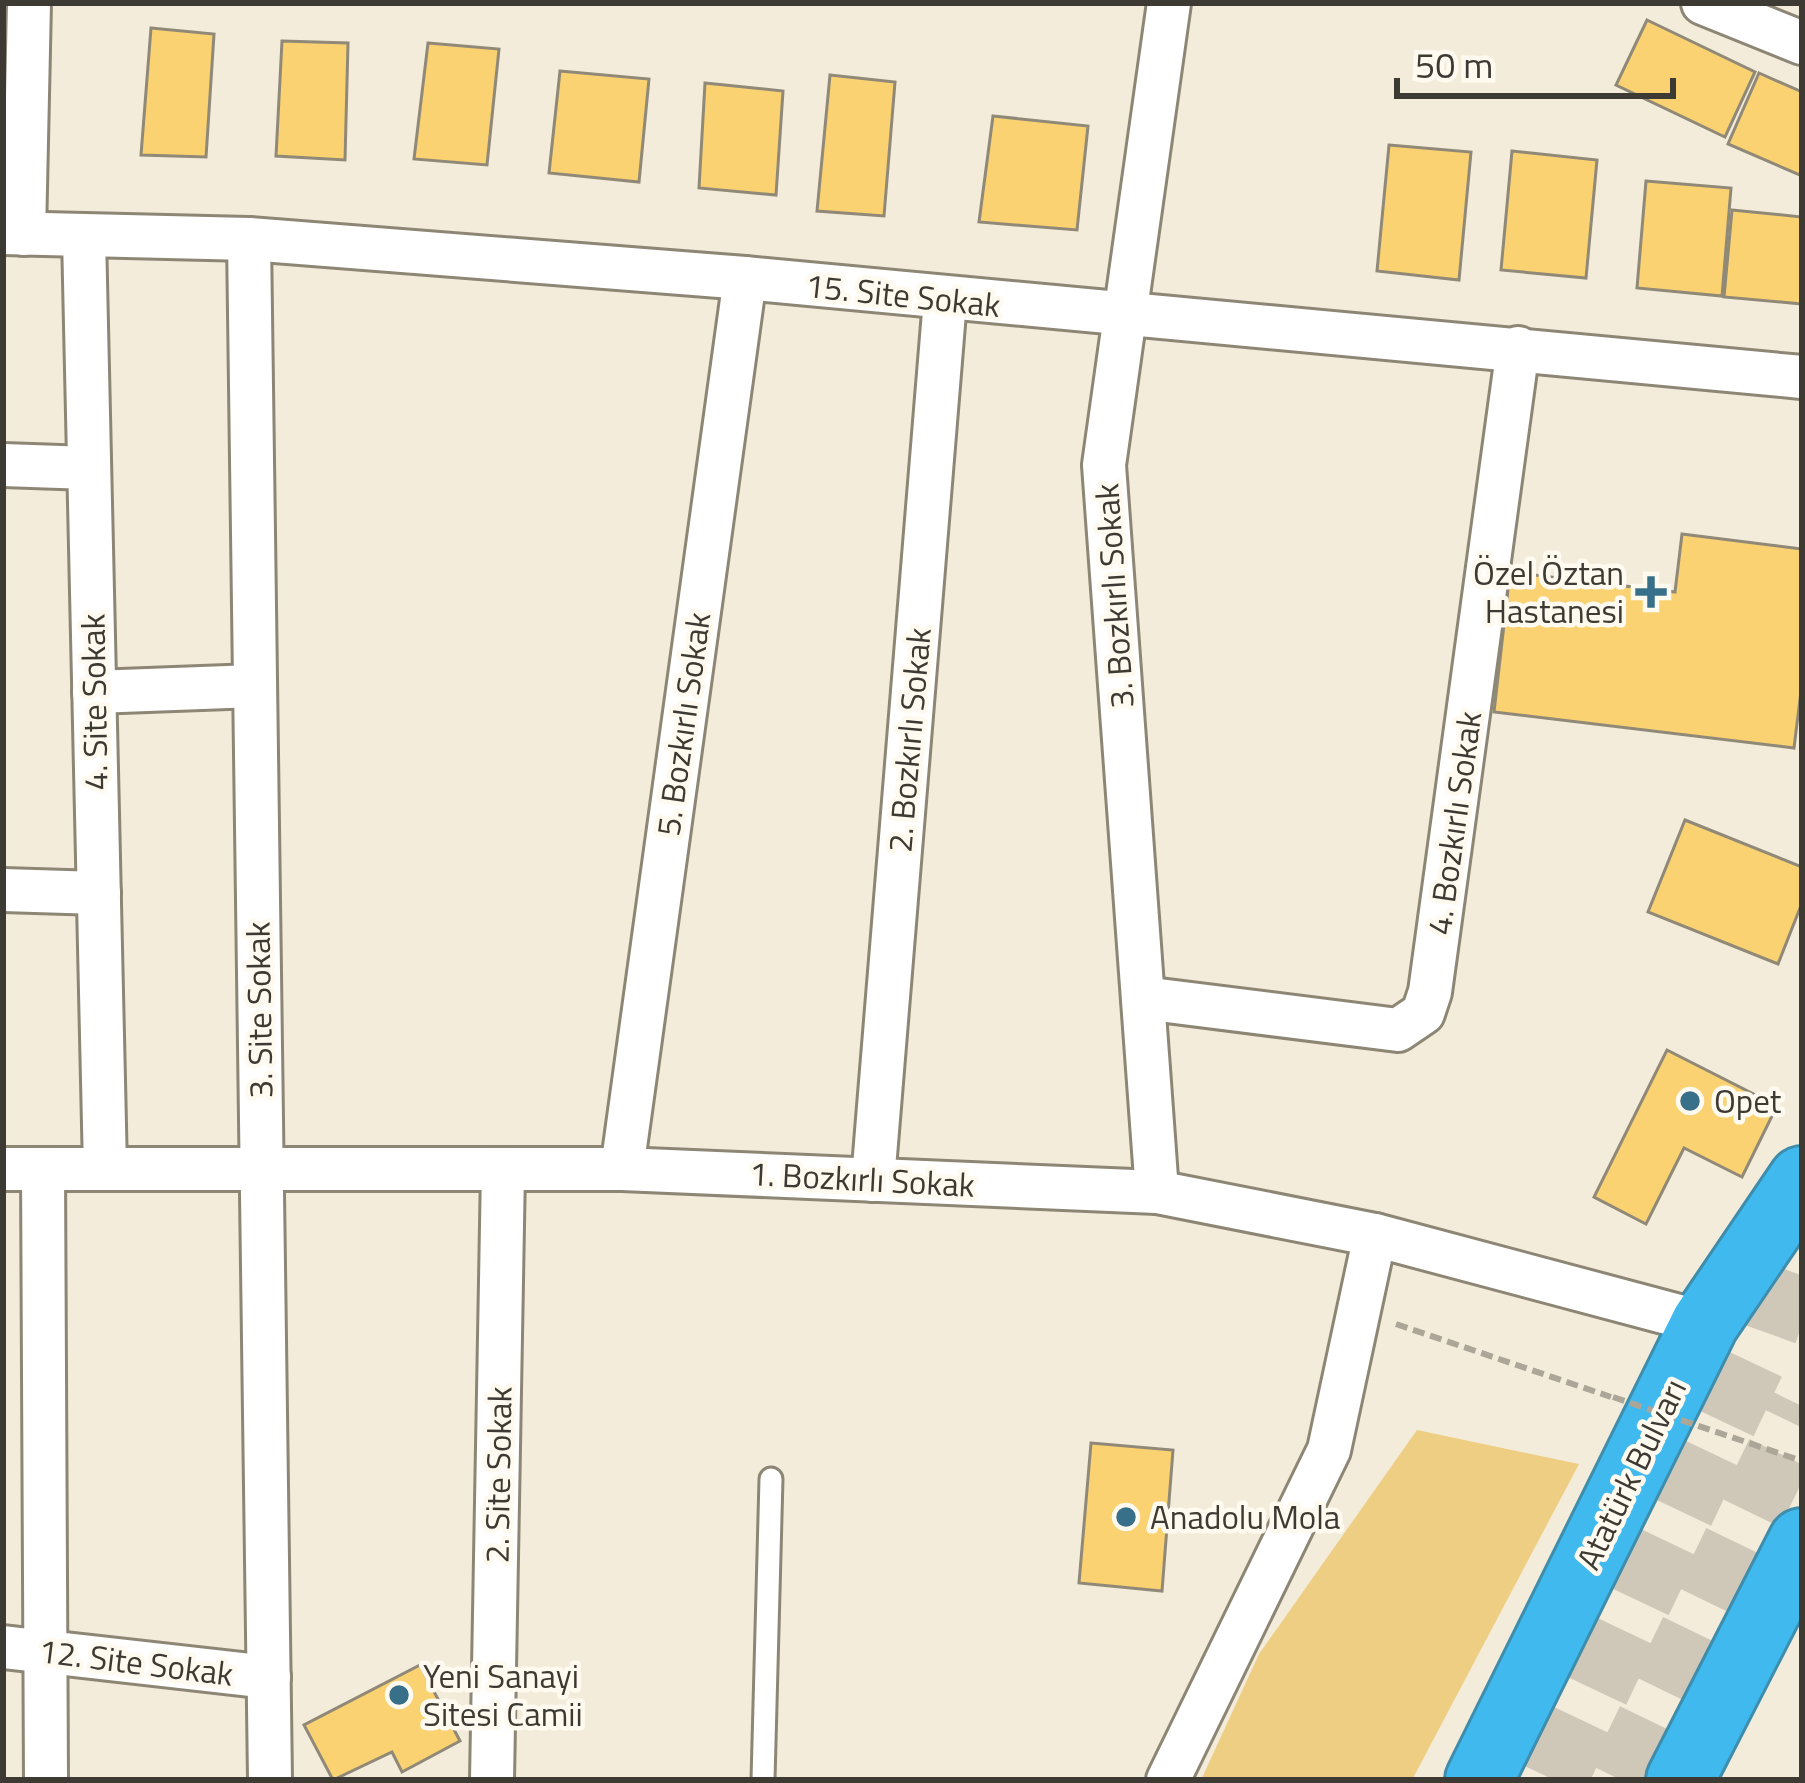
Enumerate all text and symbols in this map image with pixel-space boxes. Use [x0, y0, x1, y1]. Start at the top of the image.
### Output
scale bar [1397, 24, 1673, 98]
text: 50 m [1415, 37, 1493, 92]
street label: 15. Site Sokak [803, 260, 1003, 330]
street label: 3. Bozkırlı Sokak [1081, 482, 1147, 710]
place label: Özel Öztan Hastanesi [1473, 548, 1624, 636]
marker: Özel Öztan Hastanesi [1635, 576, 1667, 608]
street label: 5. Bozkırlı Sokak [643, 609, 723, 839]
street label: 4. Site Sokak [67, 613, 121, 791]
street label: 2. Bozkırlı Sokak [874, 625, 944, 854]
street label: 4. Bozkırlı Sokak [1414, 708, 1494, 938]
street label: 3. Site Sokak [232, 921, 286, 1099]
place label: Opet [1714, 1076, 1782, 1126]
marker: Opet [1677, 1088, 1703, 1114]
street label: 1. Bozkırlı Sokak [748, 1148, 976, 1210]
street label: Atatürk Bulvarı [1563, 1370, 1699, 1578]
street label: 2. Site Sokak [471, 1386, 525, 1564]
place label: Anadolu Mola [1150, 1492, 1340, 1542]
marker: Anadolu Mola [1113, 1504, 1139, 1530]
street label: 12. Site Sokak [36, 1625, 236, 1699]
place label: Yeni Sanayi Sitesi Camii [423, 1651, 583, 1739]
marker: Yeni Sanayi Sitesi Camii [386, 1682, 412, 1708]

